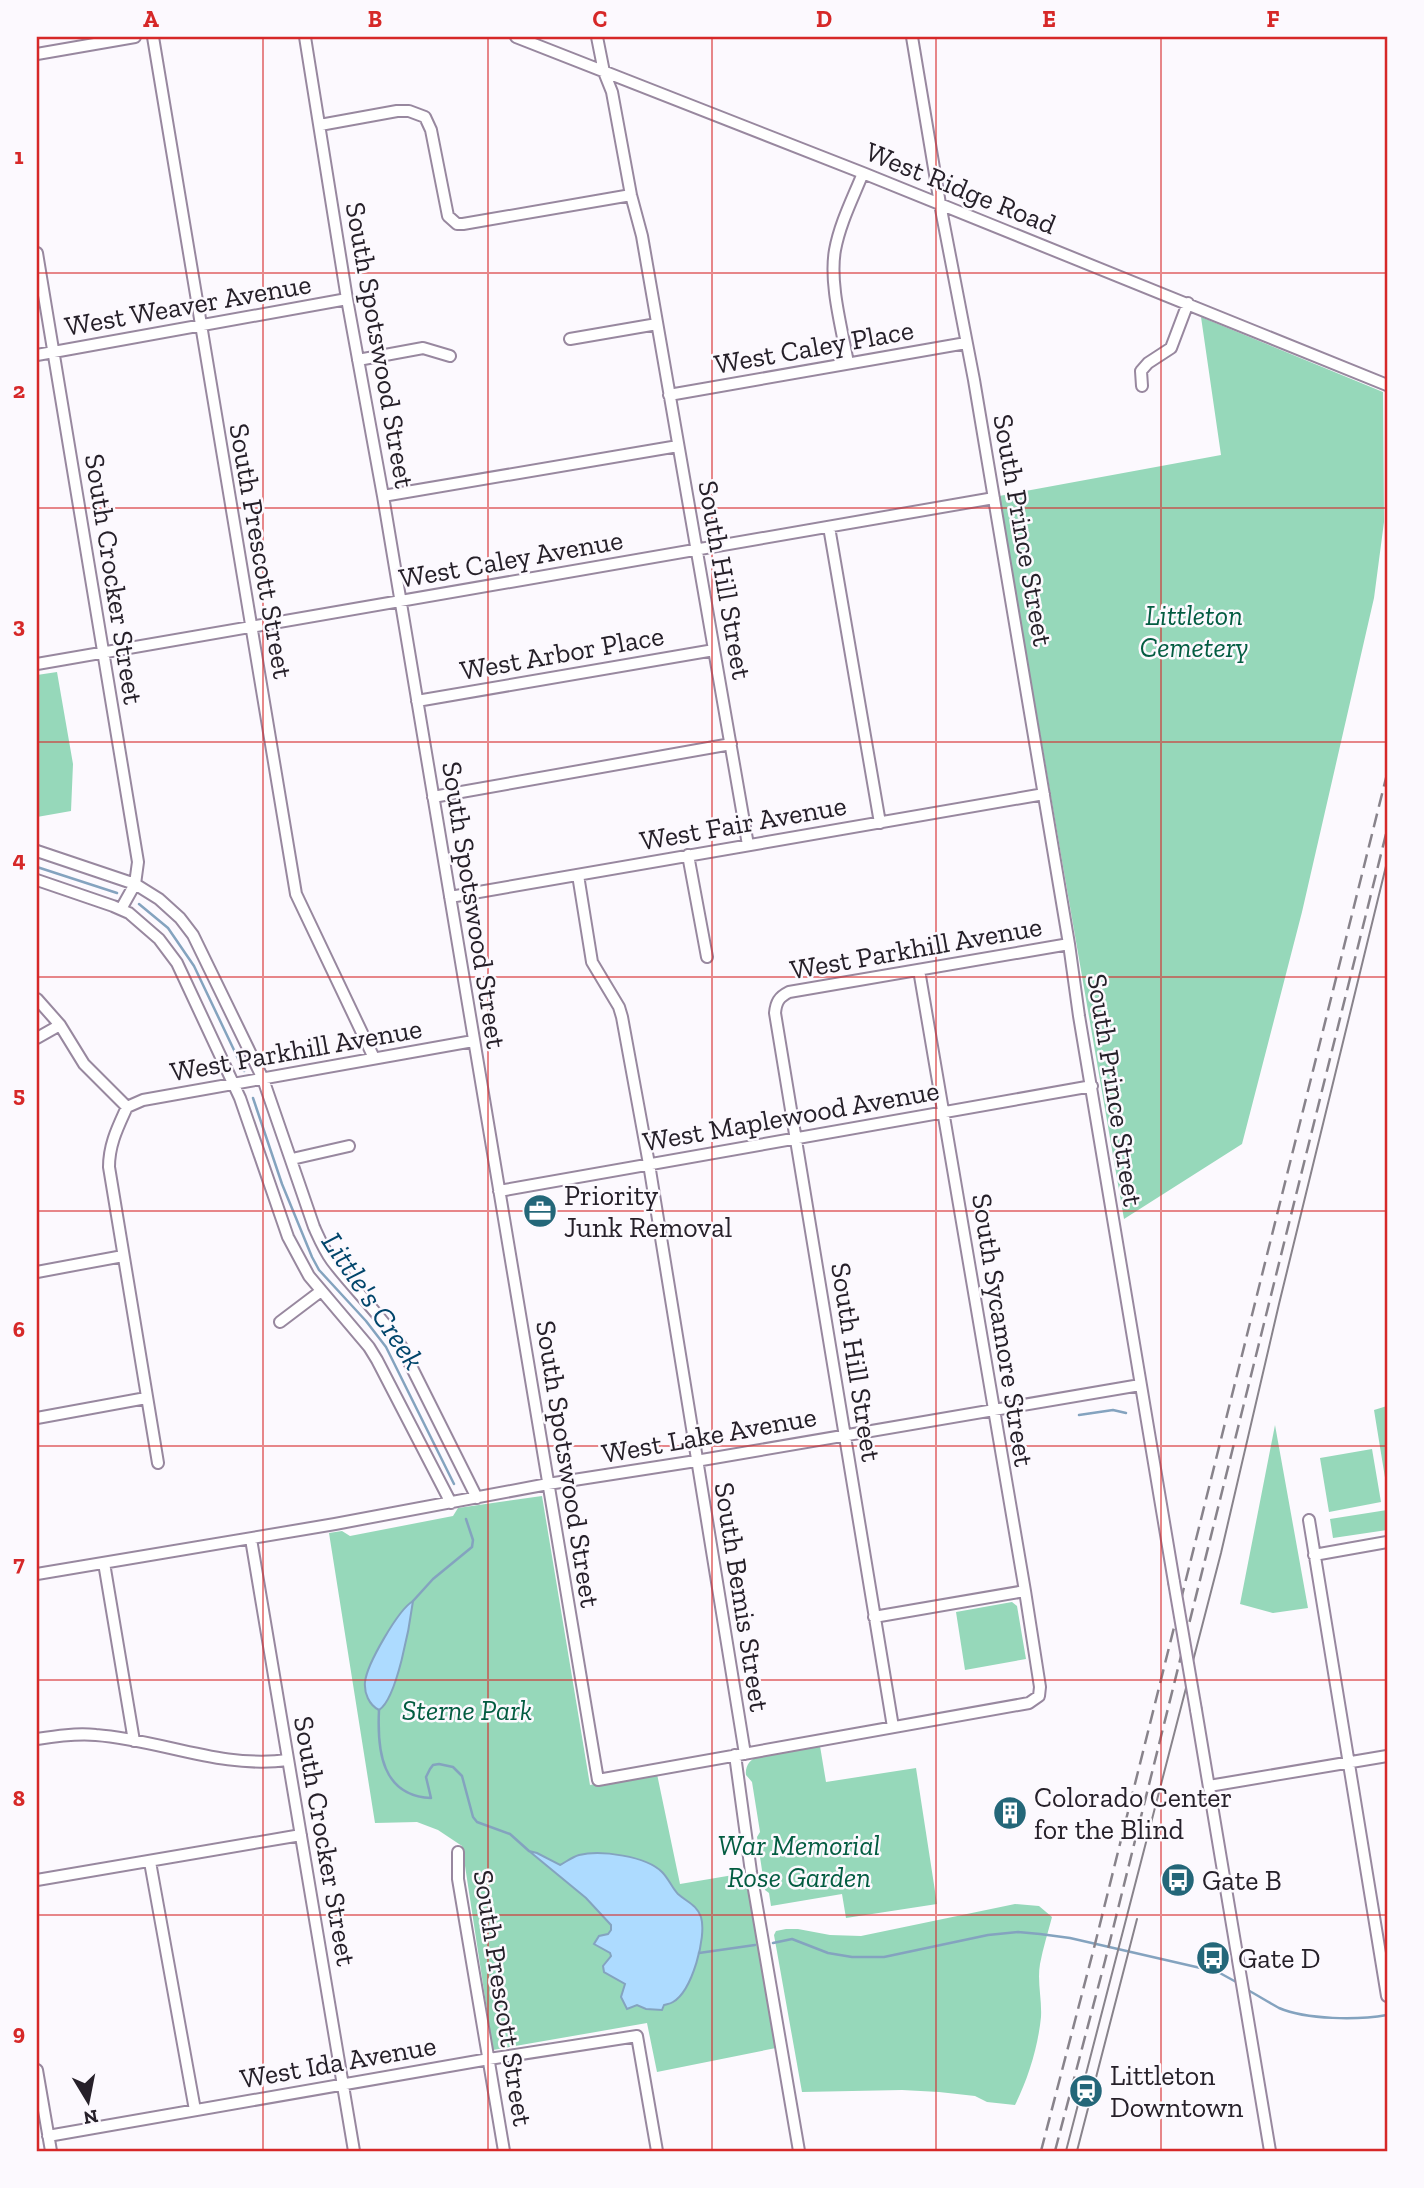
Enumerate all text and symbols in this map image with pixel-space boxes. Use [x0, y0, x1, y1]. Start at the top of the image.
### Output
text: A [143, 5, 159, 33]
text: B [368, 5, 382, 33]
text: C [593, 5, 607, 33]
text: D [816, 5, 832, 33]
text: E [1042, 5, 1056, 33]
text: F [1266, 5, 1280, 33]
street label: West Ridge Road [861, 135, 1061, 241]
text: 1 [14, 142, 24, 170]
street label: South Spotswood Street [339, 199, 422, 491]
street label: West Weaver Avenue [62, 267, 314, 343]
street label: West Caley Place [712, 313, 916, 381]
text: 2 [13, 376, 25, 404]
street label: South Prince Street [986, 411, 1060, 649]
street label: South Prescott Street [222, 421, 300, 682]
street label: South Crocker Street [78, 451, 150, 707]
street label: South Hill Street [691, 478, 759, 683]
street label: West Caley Avenue [397, 523, 625, 595]
park label: Littleton Cemetery [1140, 599, 1248, 664]
text: 3 [13, 611, 25, 639]
street label: West Arbor Place [458, 619, 666, 687]
street label: South Spotswood Street [435, 759, 513, 1051]
street label: West Fair Avenue [637, 789, 849, 857]
text: 4 [12, 845, 26, 873]
street label: West Parkhill Avenue [787, 910, 1045, 986]
street label: South Prince Street [1080, 971, 1150, 1209]
street label: West Parkhill Avenue [167, 1012, 425, 1088]
street label: West Maplewood Avenue [640, 1074, 942, 1158]
text: 5 [13, 1080, 25, 1108]
place label: Priority Junk Removal [564, 1179, 732, 1244]
street label: South Sycamore Street [965, 1191, 1041, 1469]
office icon: Priority Junk Removal [521, 1192, 559, 1230]
water label: Little's Creek [314, 1226, 432, 1376]
street label: South Hill Street [824, 1260, 888, 1465]
text: 6 [13, 1315, 25, 1343]
street label: South Spotswood Street [529, 1318, 607, 1610]
street label: West Lake Avenue [599, 1400, 819, 1470]
street label: South Bemis Street [708, 1480, 777, 1715]
text: 7 [13, 1549, 25, 1577]
park label: Sterne Park [402, 1694, 532, 1727]
street label: South Crocker Street [287, 1714, 363, 1969]
place label: Colorado Center for the Blind [1034, 1781, 1232, 1846]
text: 8 [13, 1784, 25, 1812]
building icon: Colorado Center for the Blind [991, 1794, 1029, 1832]
park label: War Memorial Rose Garden [718, 1829, 880, 1894]
bus stop icon: Gate B [1159, 1861, 1197, 1899]
place label: Gate B [1202, 1864, 1282, 1897]
street label: South Prescott Street [466, 1868, 540, 2129]
bus stop icon: Gate D [1194, 1939, 1232, 1977]
place label: Gate D [1238, 1942, 1321, 1975]
text: 9 [13, 2018, 25, 2046]
street label: West Ida Avenue [237, 2029, 439, 2095]
place label: Littleton Downtown [1110, 2059, 1243, 2124]
north arrow [52, 2066, 122, 2136]
station icon: Littleton Downtown [1067, 2072, 1105, 2110]
text: N [82, 2105, 100, 2130]

